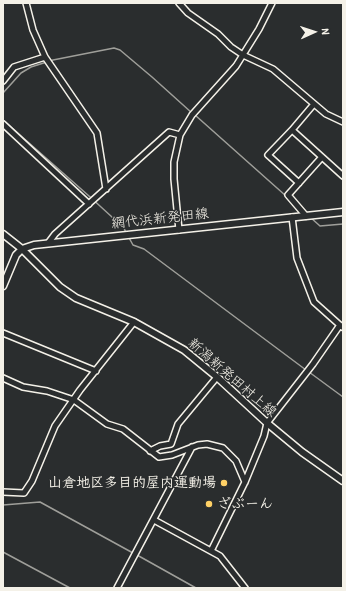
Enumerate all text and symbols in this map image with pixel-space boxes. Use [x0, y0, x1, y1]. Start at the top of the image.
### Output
north arrow [294, 12, 334, 52]
text: N [319, 28, 333, 35]
street label: 網代浜新発田線 [110, 206, 210, 232]
street label: 新潟新発田村上線 [184, 335, 280, 421]
place label: 山倉地区多目的屋内運動場 [48, 475, 216, 491]
marker: 山倉地区多目的屋内運動場 [219, 478, 229, 488]
place label: ざぶーん [217, 496, 273, 512]
marker: ざぶーん [204, 499, 214, 509]

